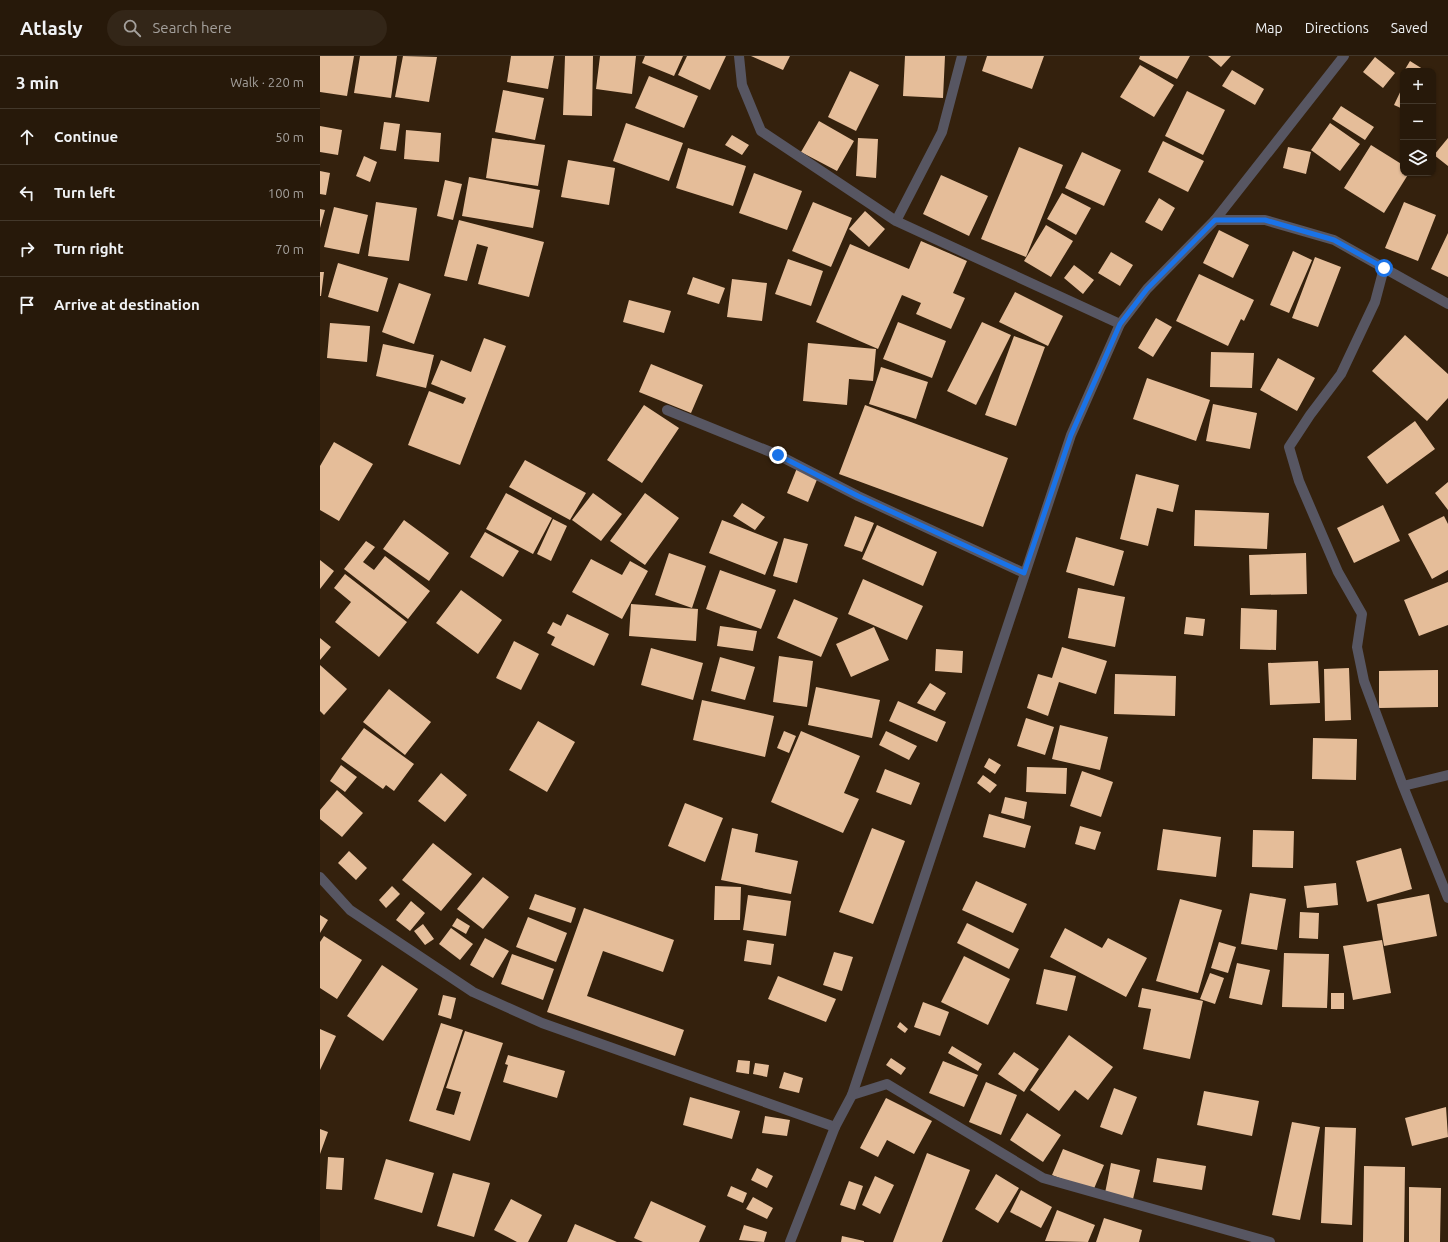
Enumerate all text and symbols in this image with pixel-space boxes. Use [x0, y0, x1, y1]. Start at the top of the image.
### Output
search box [107, 10, 387, 46]
text: Atlasly [20, 17, 83, 39]
icon: search [121, 17, 143, 39]
text: Search here [153, 19, 232, 36]
text: Map [1255, 20, 1283, 36]
text: Directions [1305, 20, 1369, 36]
text: Saved [1391, 20, 1428, 36]
map controls [1400, 68, 1436, 176]
button: + [1400, 68, 1436, 104]
text: 3 min [16, 73, 59, 92]
text: Walk · 220 m [230, 75, 304, 89]
button: − [1400, 104, 1436, 140]
icon: ahead [16, 126, 38, 148]
text: Continue [54, 128, 118, 145]
text: 50 m [275, 130, 304, 144]
button: layers [1400, 140, 1436, 176]
icon: left [16, 182, 38, 204]
text: Turn left [54, 184, 115, 201]
text: 100 m [268, 186, 304, 200]
icon: right [16, 238, 38, 260]
text: Turn right [54, 240, 124, 257]
text: 70 m [275, 242, 304, 256]
route start [1375, 259, 1393, 277]
icon: arrive [16, 294, 38, 316]
text: Arrive at destination [54, 296, 200, 313]
route end [769, 446, 787, 464]

